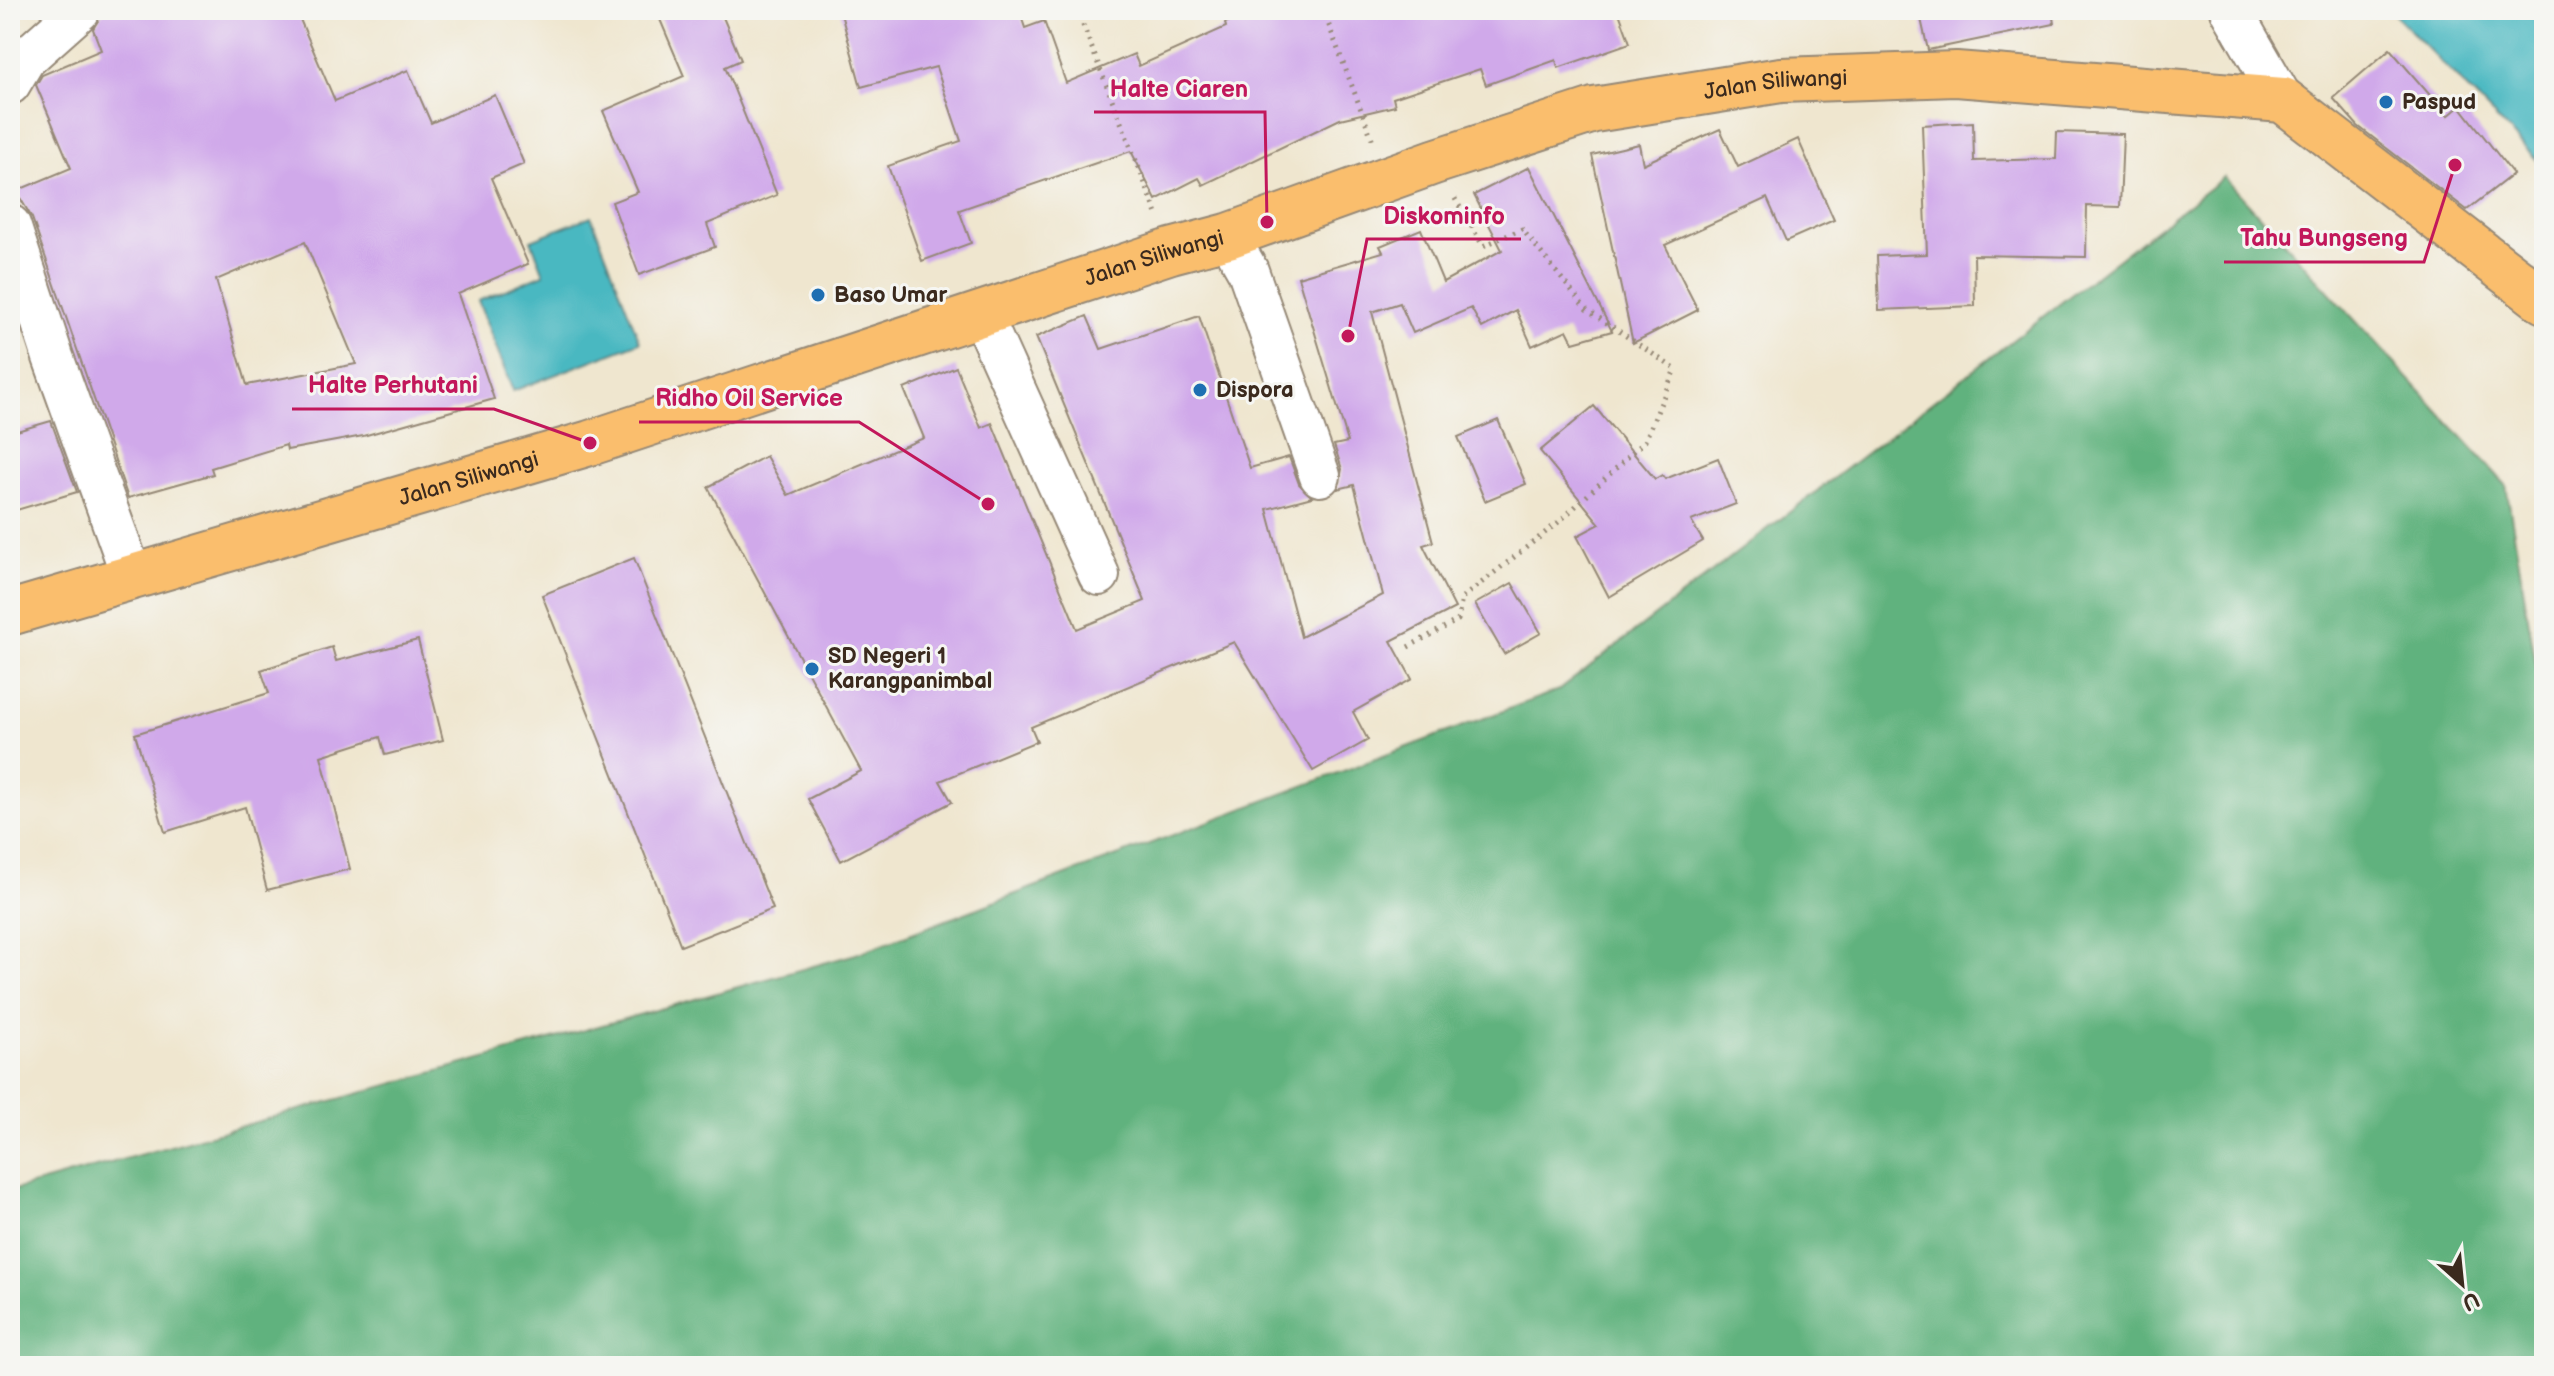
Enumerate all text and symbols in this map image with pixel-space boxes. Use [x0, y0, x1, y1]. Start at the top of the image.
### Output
callout: Halte Ciaren [1094, 64, 1265, 112]
street label: Jalan Siliwangi [1702, 64, 1848, 106]
text: Halte Ciaren [1110, 75, 1248, 104]
place label: Paspud [2402, 89, 2476, 116]
marker: Paspud [2377, 93, 2395, 111]
callout: Diskominfo [1367, 191, 1521, 239]
text: Diskominfo [1383, 202, 1505, 231]
callout: Tahu Bungseng [2224, 214, 2424, 262]
street label: Jalan Siliwangi [1081, 224, 1227, 292]
text: Tahu Bungseng [2240, 224, 2408, 253]
place label: Baso Umar [834, 282, 948, 309]
marker: Baso Umar [809, 286, 827, 304]
callout: Halte Perhutani [292, 361, 494, 409]
text: Halte Perhutani [308, 371, 478, 400]
callout: Ridho Oil Service [639, 374, 859, 422]
place label: Dispora [1216, 377, 1294, 404]
marker: Dispora [1191, 381, 1209, 399]
text: Ridho Oil Service [655, 384, 843, 413]
street label: Jalan Siliwangi [396, 445, 542, 512]
place label: SD Negeri 1 Karangpanimbal [828, 643, 992, 695]
marker: SD Negeri 1 Karangpanimbal [803, 660, 821, 678]
north arrow [2422, 1244, 2502, 1324]
text: U [2457, 1285, 2484, 1316]

